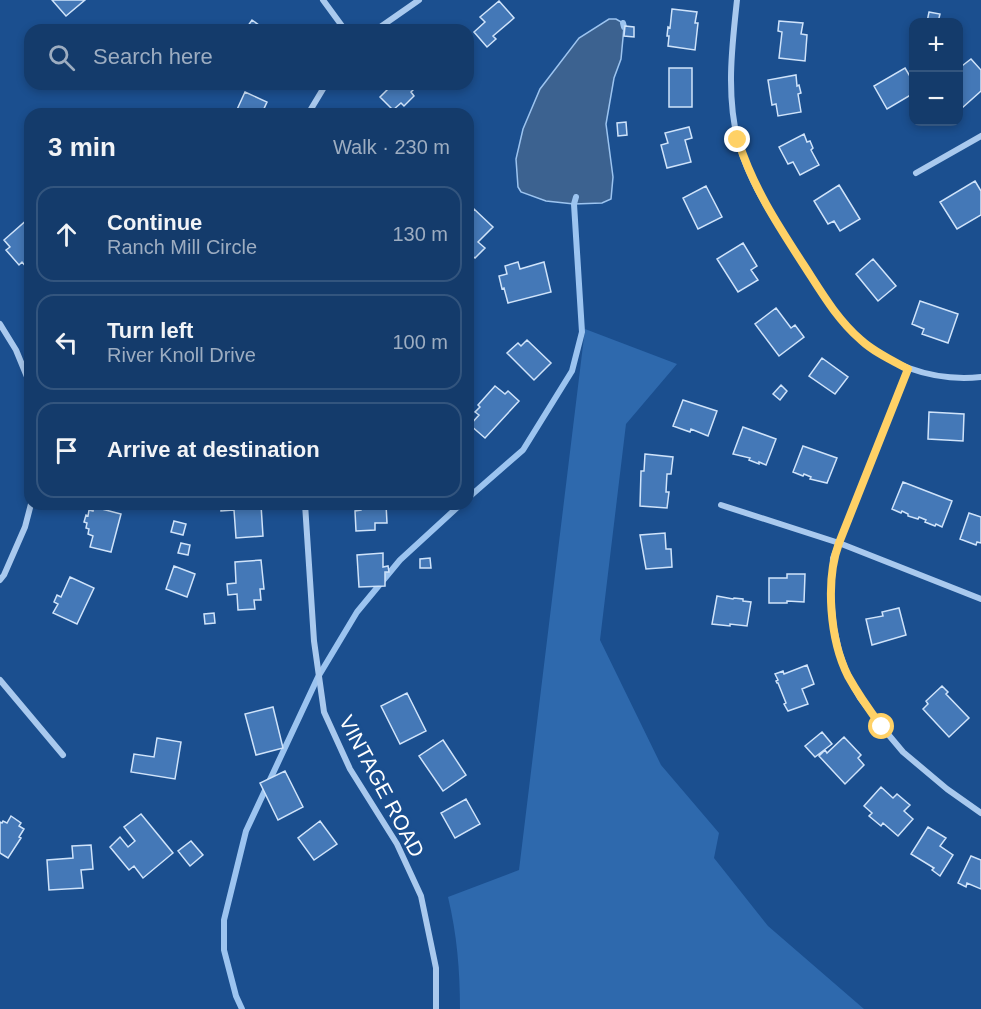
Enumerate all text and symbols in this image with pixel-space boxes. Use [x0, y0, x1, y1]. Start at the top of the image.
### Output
map controls [909, 18, 963, 126]
button: + [909, 18, 963, 72]
search box [24, 24, 474, 90]
icon: search [45, 41, 78, 74]
text: Search here [93, 44, 213, 69]
button: − [909, 72, 963, 126]
route end [724, 126, 750, 152]
text: 3 min [48, 132, 116, 162]
text: Walk · 230 m [333, 136, 450, 158]
text: Continue [107, 210, 202, 235]
icon: ahead [50, 218, 83, 251]
text: 130 m [392, 223, 448, 245]
text: Ranch Mill Circle [107, 236, 257, 258]
text: Turn left [107, 318, 193, 343]
icon: left [50, 326, 83, 359]
text: 100 m [392, 331, 448, 353]
text: River Knoll Drive [107, 344, 256, 366]
icon: arrive [50, 434, 83, 467]
text: Arrive at destination [107, 437, 320, 462]
street label: VINTAGE ROAD [335, 711, 429, 861]
route start [868, 713, 894, 739]

